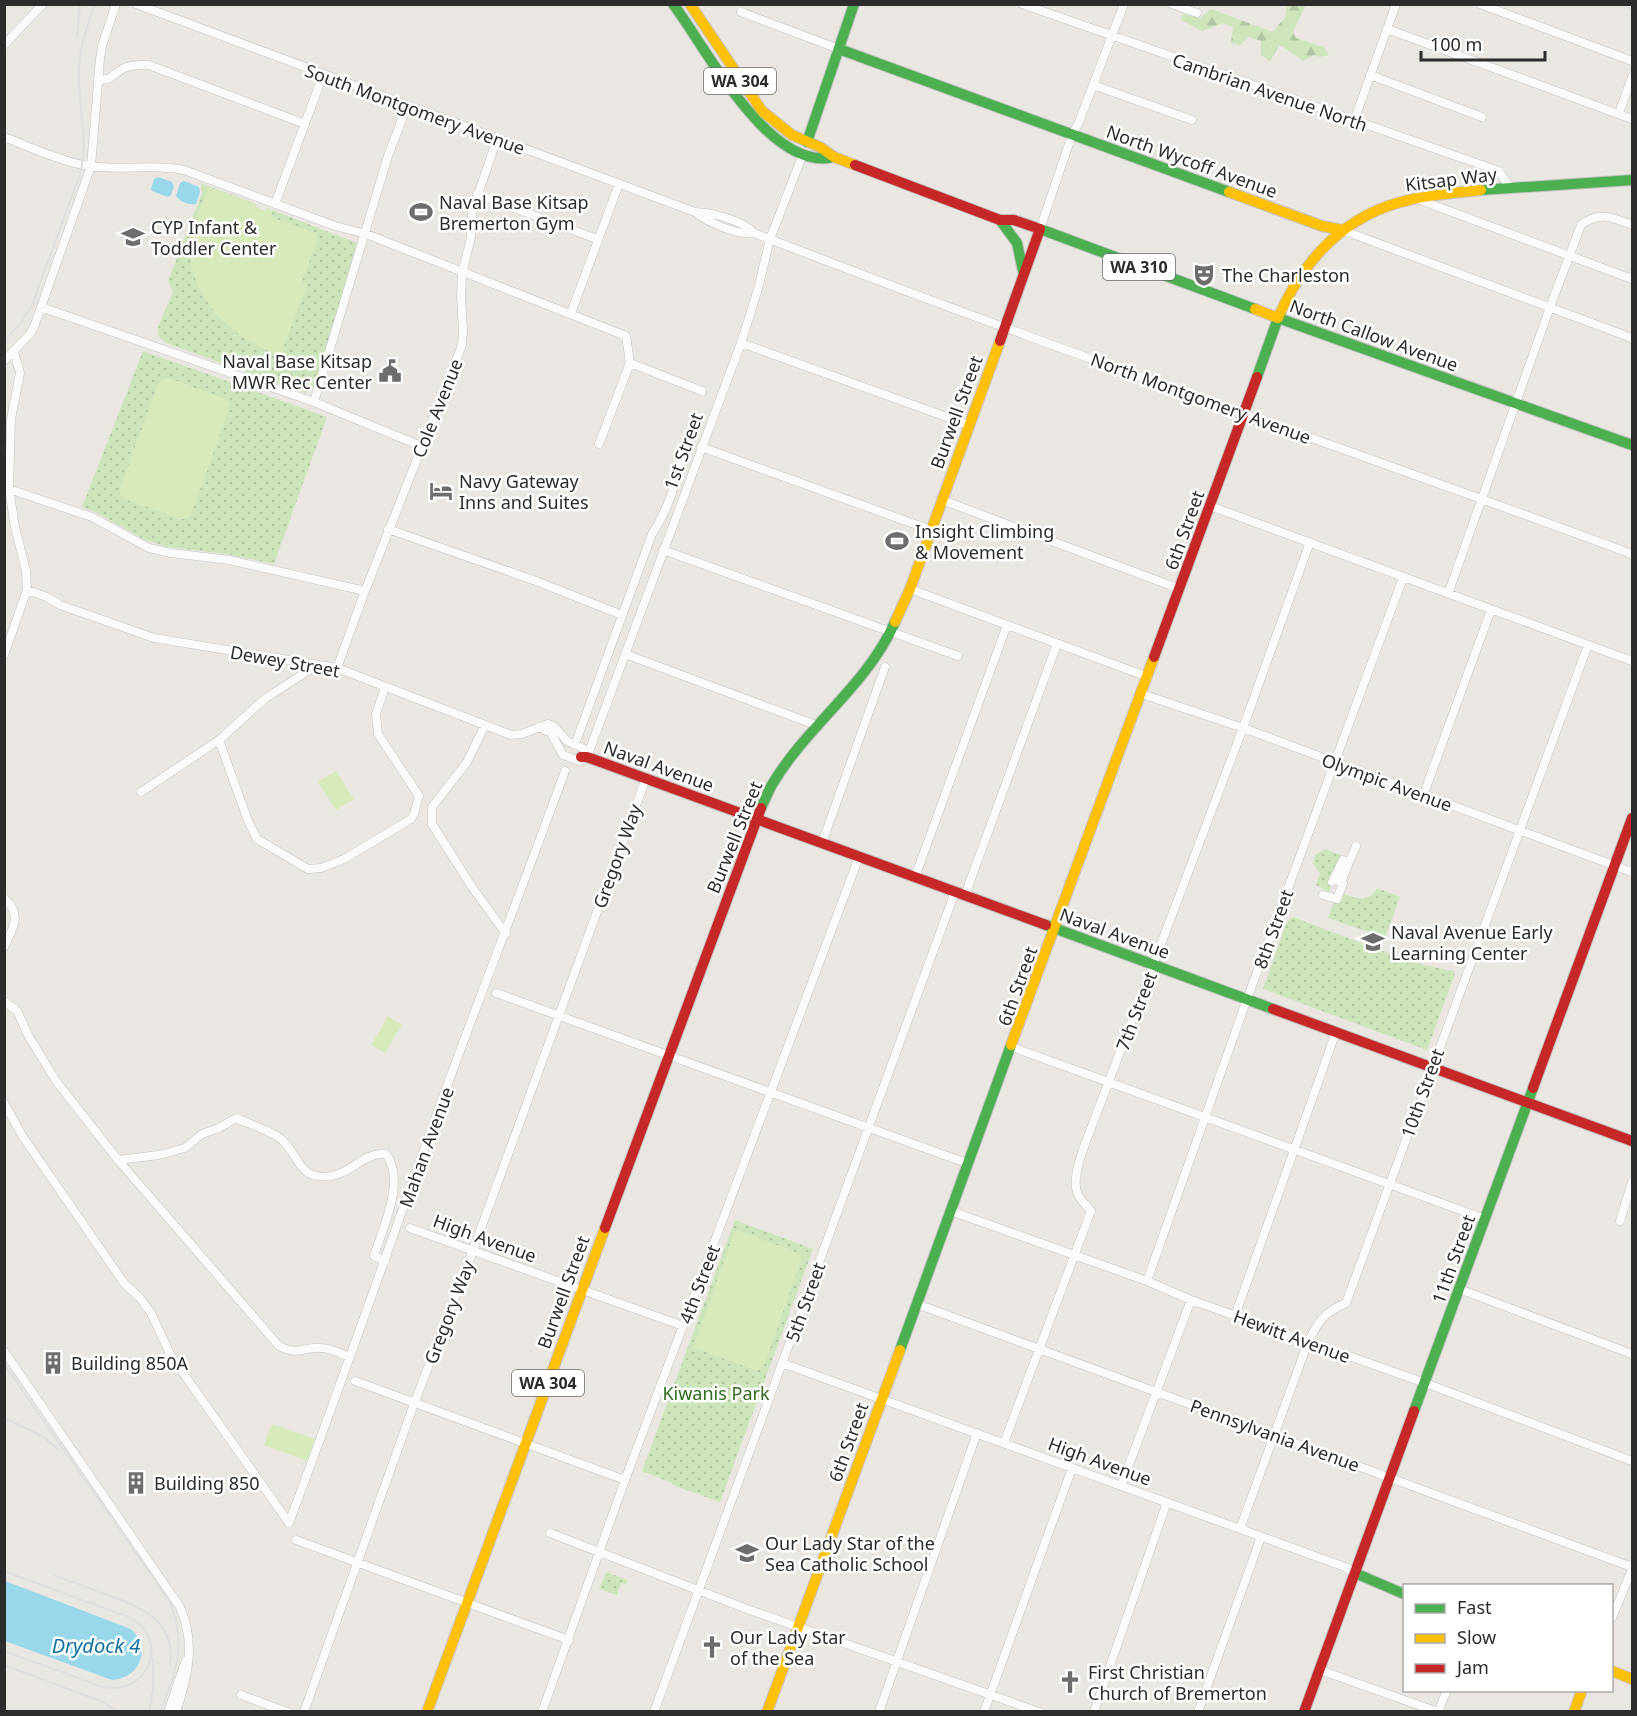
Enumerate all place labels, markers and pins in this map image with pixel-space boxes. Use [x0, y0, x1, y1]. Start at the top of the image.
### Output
place label: Naval Base Kitsap Bremerton Gym [439, 190, 589, 235]
sports icon: Naval Base Kitsap Bremerton Gym [408, 199, 434, 225]
place label: CYP Infant & Toddler Center [151, 215, 277, 260]
school or university icon: CYP Infant & Toddler Center [120, 224, 146, 250]
theatre icon: The Charleston [1191, 262, 1217, 288]
place label: The Charleston [1222, 263, 1350, 287]
place label: Naval Base Kitsap MWR Rec Center [222, 349, 373, 394]
public building icon: Naval Base Kitsap MWR Rec Center [377, 358, 403, 384]
place label: Navy Gateway Inns and Suites [459, 469, 589, 514]
hotel icon: Navy Gateway Inns and Suites [428, 478, 454, 504]
place label: Insight Climbing & Movement [915, 519, 1054, 564]
sports icon: Insight Climbing & Movement [884, 528, 910, 554]
place label: Naval Avenue Early Learning Center [1391, 920, 1553, 965]
school or university icon: Naval Avenue Early Learning Center [1360, 929, 1386, 955]
building icon: Building 850A [40, 1350, 66, 1376]
place label: Building 850A [71, 1351, 189, 1375]
building icon: Building 850 [123, 1470, 149, 1496]
place label: Building 850 [154, 1471, 260, 1495]
place label: Our Lady Star of the Sea Catholic School [765, 1531, 935, 1576]
school or university icon: Our Lady Star of the Sea Catholic School [734, 1540, 760, 1566]
place label: Our Lady Star of the Sea [730, 1625, 846, 1670]
church icon: Our Lady Star of the Sea [699, 1634, 725, 1660]
place label: First Christian Church of Bremerton [1088, 1660, 1267, 1705]
church icon: First Christian Church of Bremerton [1057, 1669, 1083, 1695]

